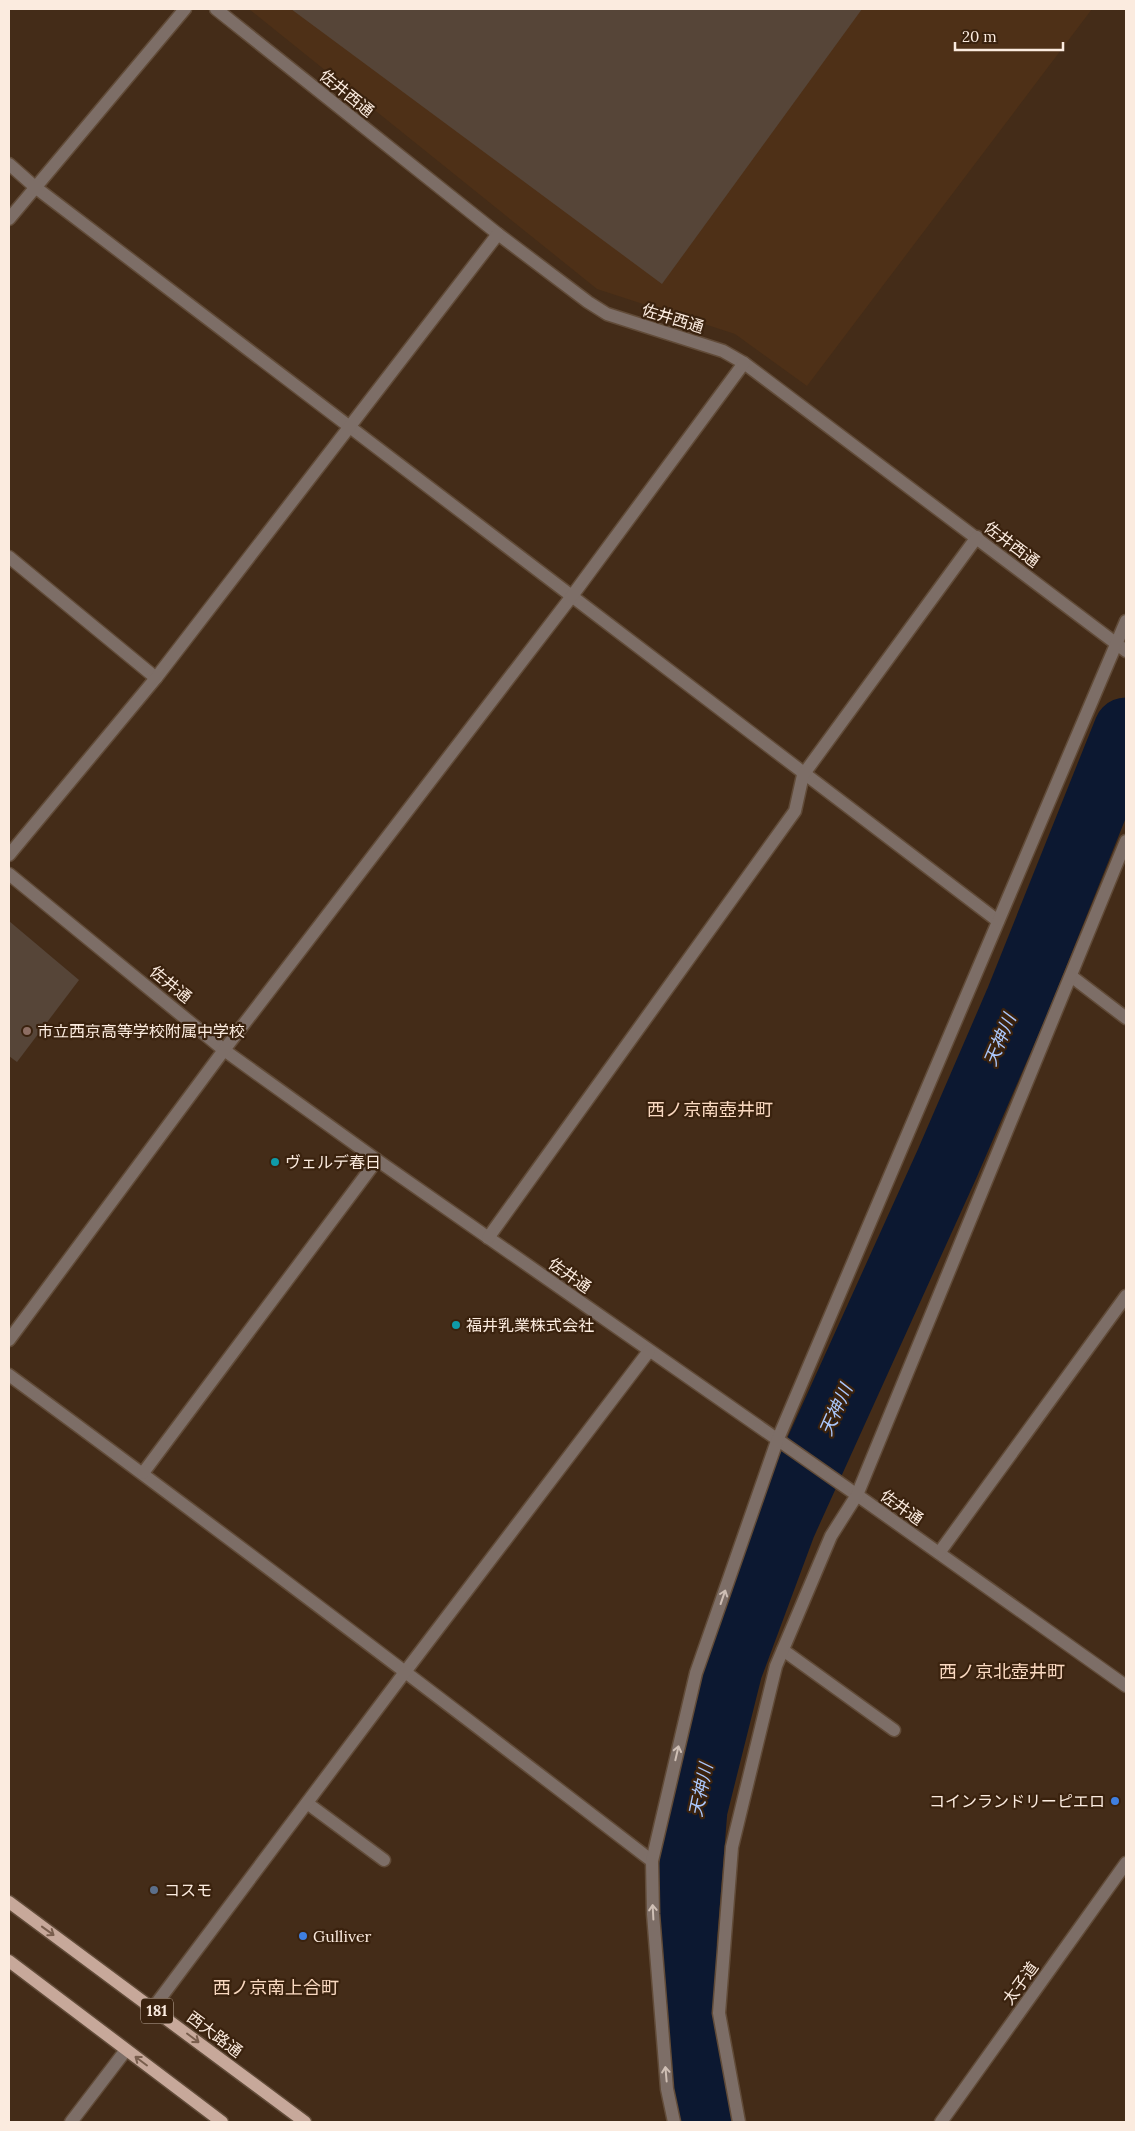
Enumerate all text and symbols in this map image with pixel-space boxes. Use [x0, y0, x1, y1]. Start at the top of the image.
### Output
scale bar [955, 20, 1062, 52]
text: 20 m [962, 27, 997, 46]
street label: 佐井西通 [316, 65, 378, 121]
street label: 佐井西通 [639, 299, 707, 337]
street label: 佐井西通 [980, 517, 1044, 571]
street label: 佐井通 [146, 961, 196, 1007]
water label: 天神川 [978, 1009, 1021, 1069]
place label: 市立西京高等学校附属中学校 [37, 1021, 245, 1041]
marker: 市立西京高等学校附属中学校 [21, 1025, 33, 1037]
district label: 西ノ京南壺井町 [647, 1098, 773, 1121]
place label: ヴェルデ春日 [285, 1152, 381, 1172]
marker: ヴェルデ春日 [269, 1156, 281, 1168]
street label: 佐井通 [545, 1253, 595, 1297]
place label: 福井乳業株式会社 [466, 1315, 594, 1335]
marker: 福井乳業株式会社 [450, 1319, 462, 1331]
water label: 天神川 [814, 1379, 858, 1439]
street label: 佐井通 [877, 1485, 927, 1529]
one-way arrow [719, 1590, 728, 1605]
district label: 西ノ京北壺井町 [939, 1660, 1065, 1683]
one-way arrow [673, 1745, 682, 1761]
water label: 天神川 [684, 1759, 718, 1819]
place label: コインランドリーピエロ [929, 1791, 1105, 1811]
marker: コインランドリーピエロ [1109, 1795, 1121, 1807]
place label: コスモ [164, 1880, 212, 1900]
marker: コスモ [148, 1884, 160, 1896]
one-way arrow [648, 1905, 657, 1921]
one-way arrow [41, 1925, 54, 1936]
place label: Gulliver [313, 1926, 372, 1946]
marker: Gulliver [297, 1930, 309, 1942]
street label: 太子道 [998, 1958, 1042, 2008]
district label: 西ノ京南上合町 [213, 1976, 339, 1999]
road number: 181 [141, 1998, 173, 2024]
street label: 西大路通 [183, 2007, 247, 2061]
one-way arrow [186, 2033, 200, 2043]
one-way arrow [134, 2056, 148, 2066]
one-way arrow [661, 2067, 671, 2083]

